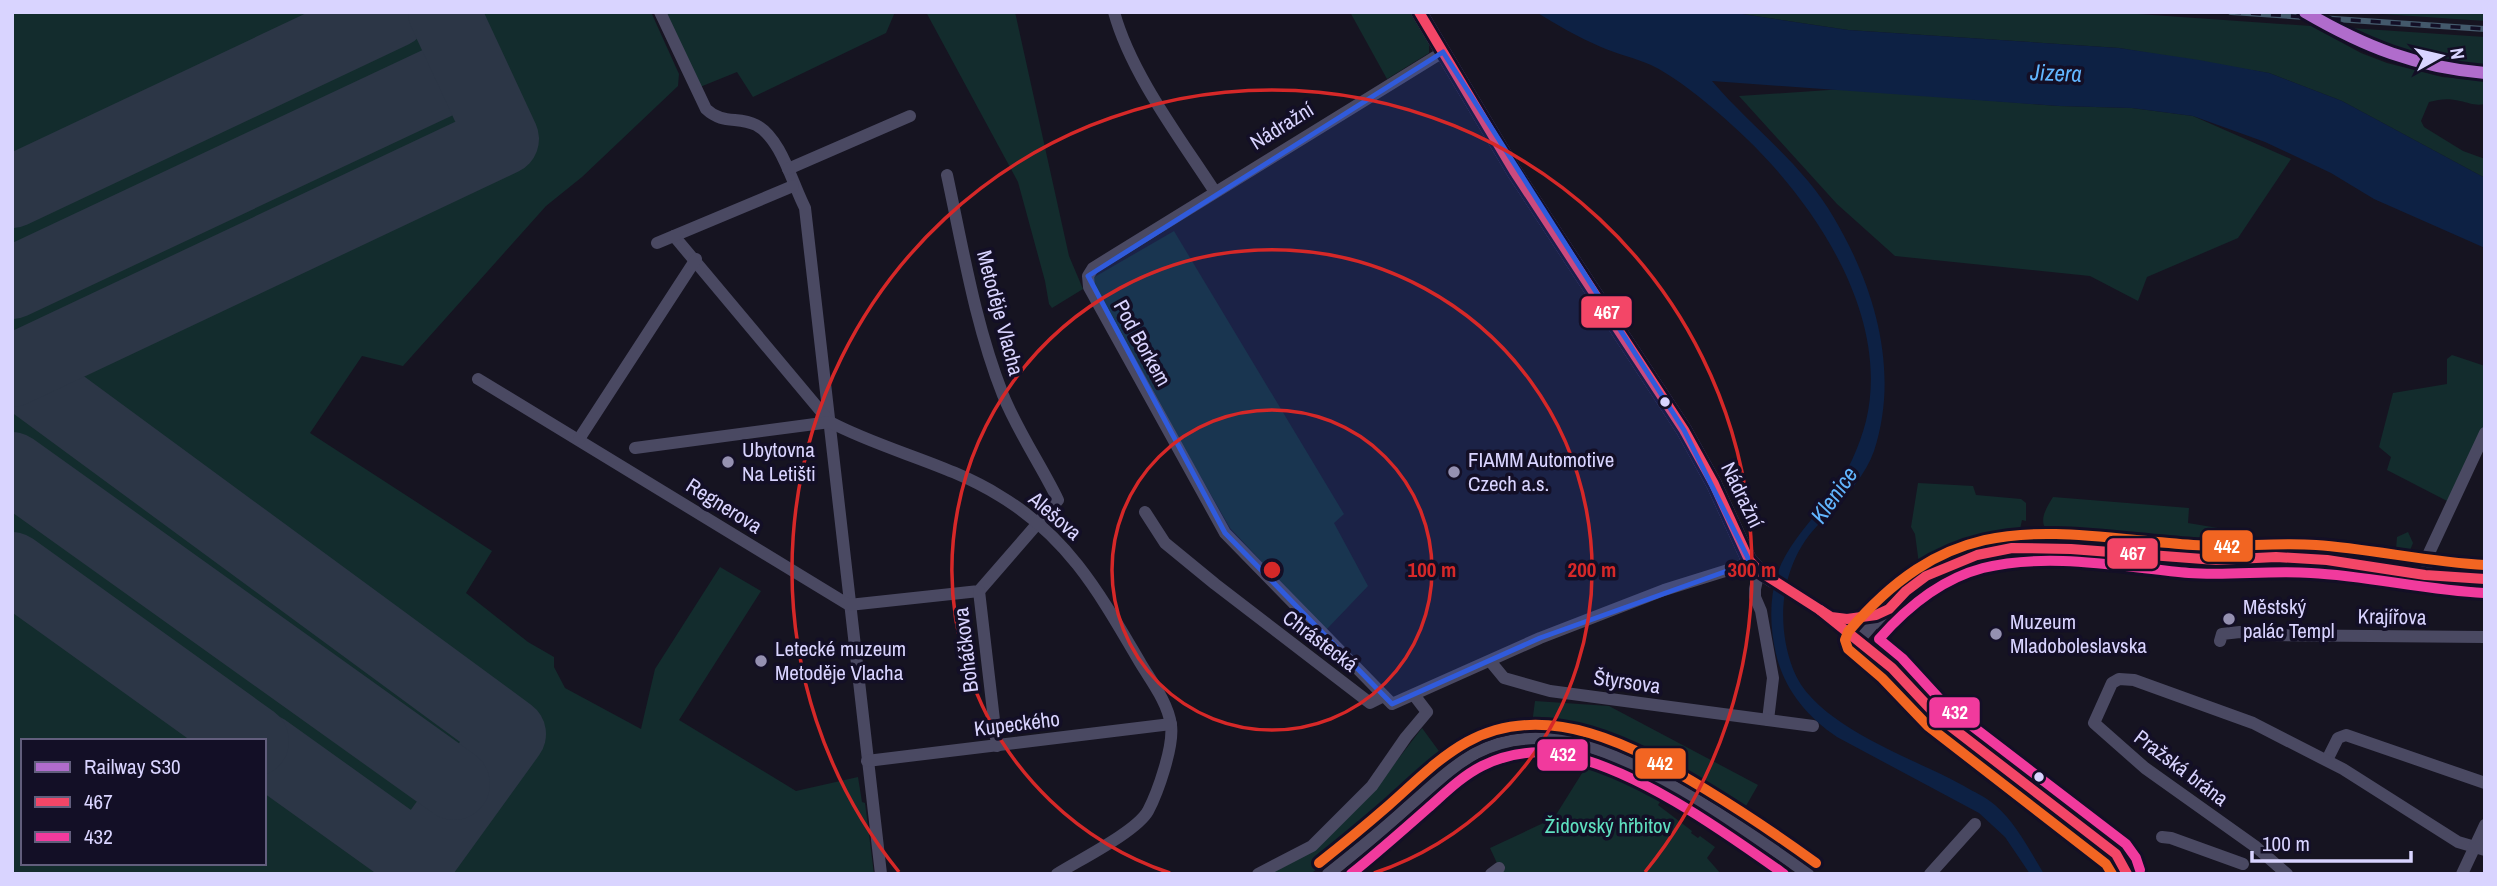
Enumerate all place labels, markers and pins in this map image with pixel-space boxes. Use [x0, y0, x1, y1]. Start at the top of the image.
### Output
unlabelled marker [1658, 395, 1672, 409]
place label: Ubytovna Na Letišti [742, 435, 816, 488]
place label: FIAMM Automotive Czech a.s. [1468, 445, 1614, 498]
marker: Ubytovna Na Letišti [720, 454, 736, 470]
marker: FIAMM Automotive Czech a.s. [1446, 464, 1462, 480]
centre of rings [1260, 558, 1284, 582]
place label: Městský palác Templ [2243, 592, 2335, 645]
place label: Muzeum Mladoboleslavska [2010, 607, 2147, 660]
marker: Městský palác Templ [2221, 611, 2237, 627]
marker: Muzeum Mladoboleslavska [1988, 626, 2004, 642]
place label: Letecké muzeum Metoděje Vlacha [775, 634, 906, 687]
marker: Letecké muzeum Metoděje Vlacha [753, 653, 769, 669]
unlabelled marker [2032, 770, 2046, 784]

